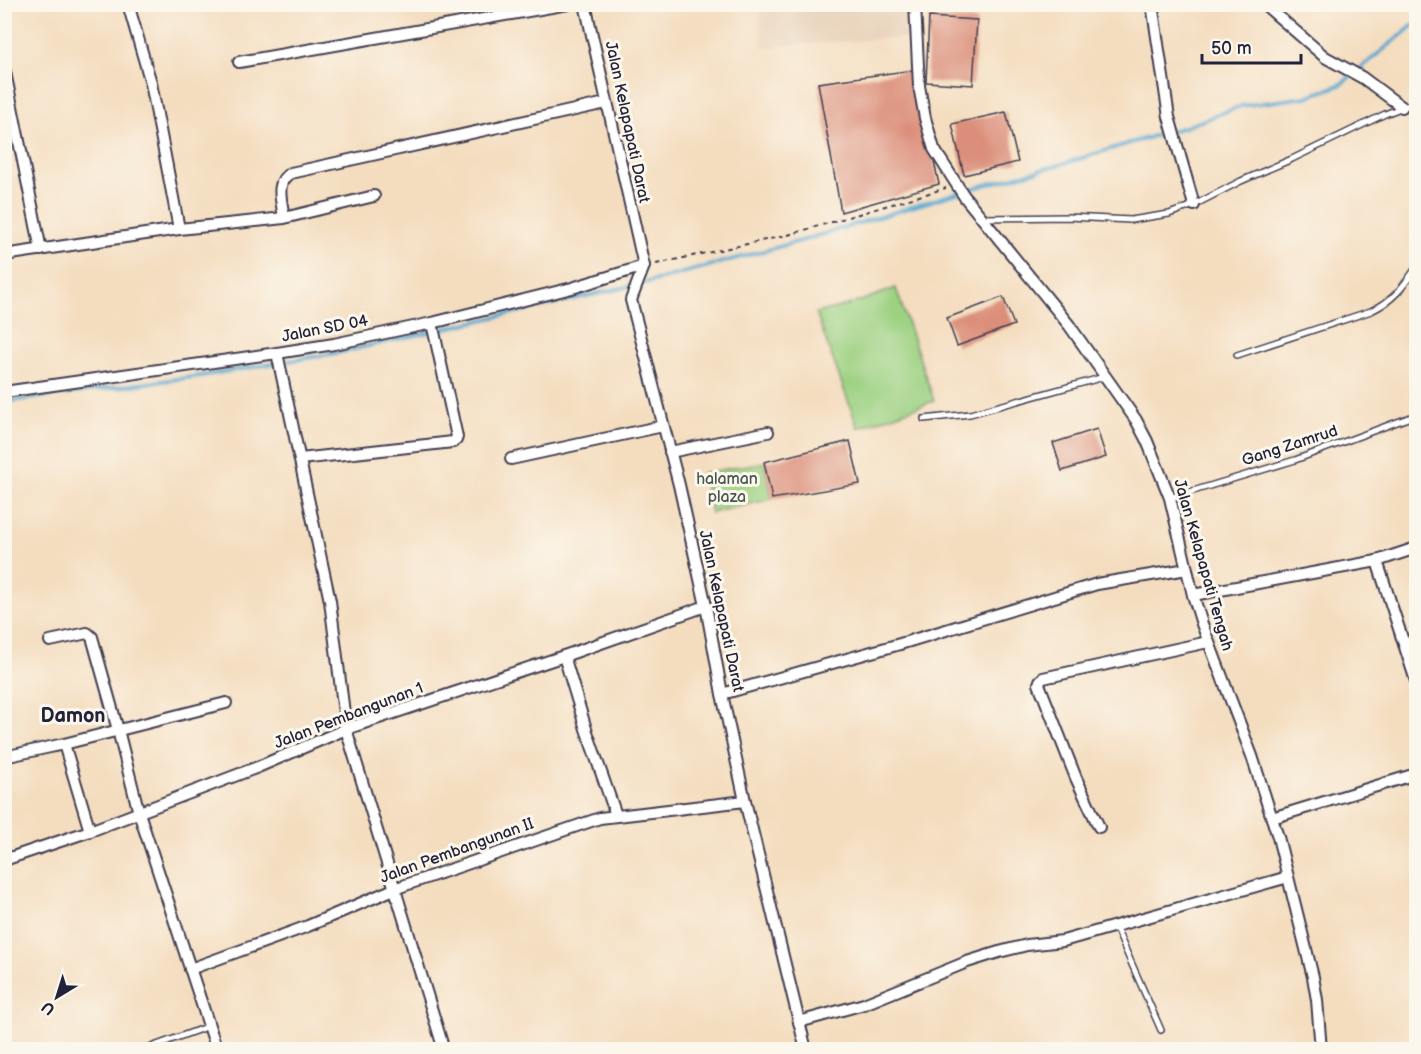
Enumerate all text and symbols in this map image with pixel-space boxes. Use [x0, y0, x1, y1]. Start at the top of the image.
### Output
scale bar [1202, 27, 1301, 65]
text: 50 m [1211, 38, 1252, 59]
street label: Jalan Kelapapati Darat [601, 39, 653, 205]
street label: Jalan SD 04 [280, 311, 370, 347]
street label: Gang Zamrud [1240, 422, 1340, 470]
park label: halaman plaza [696, 470, 758, 507]
street label: Jalan Kelapapati Tengah [1169, 477, 1237, 653]
street label: Jalan Kelapapati Darat [695, 528, 747, 694]
street label: Jalan Pembangunan 1 [272, 679, 426, 753]
district label: Damon [40, 704, 106, 728]
street label: Jalan Pembangunan II [378, 814, 536, 888]
north arrow [27, 967, 87, 1027]
text: U [38, 997, 59, 1019]

